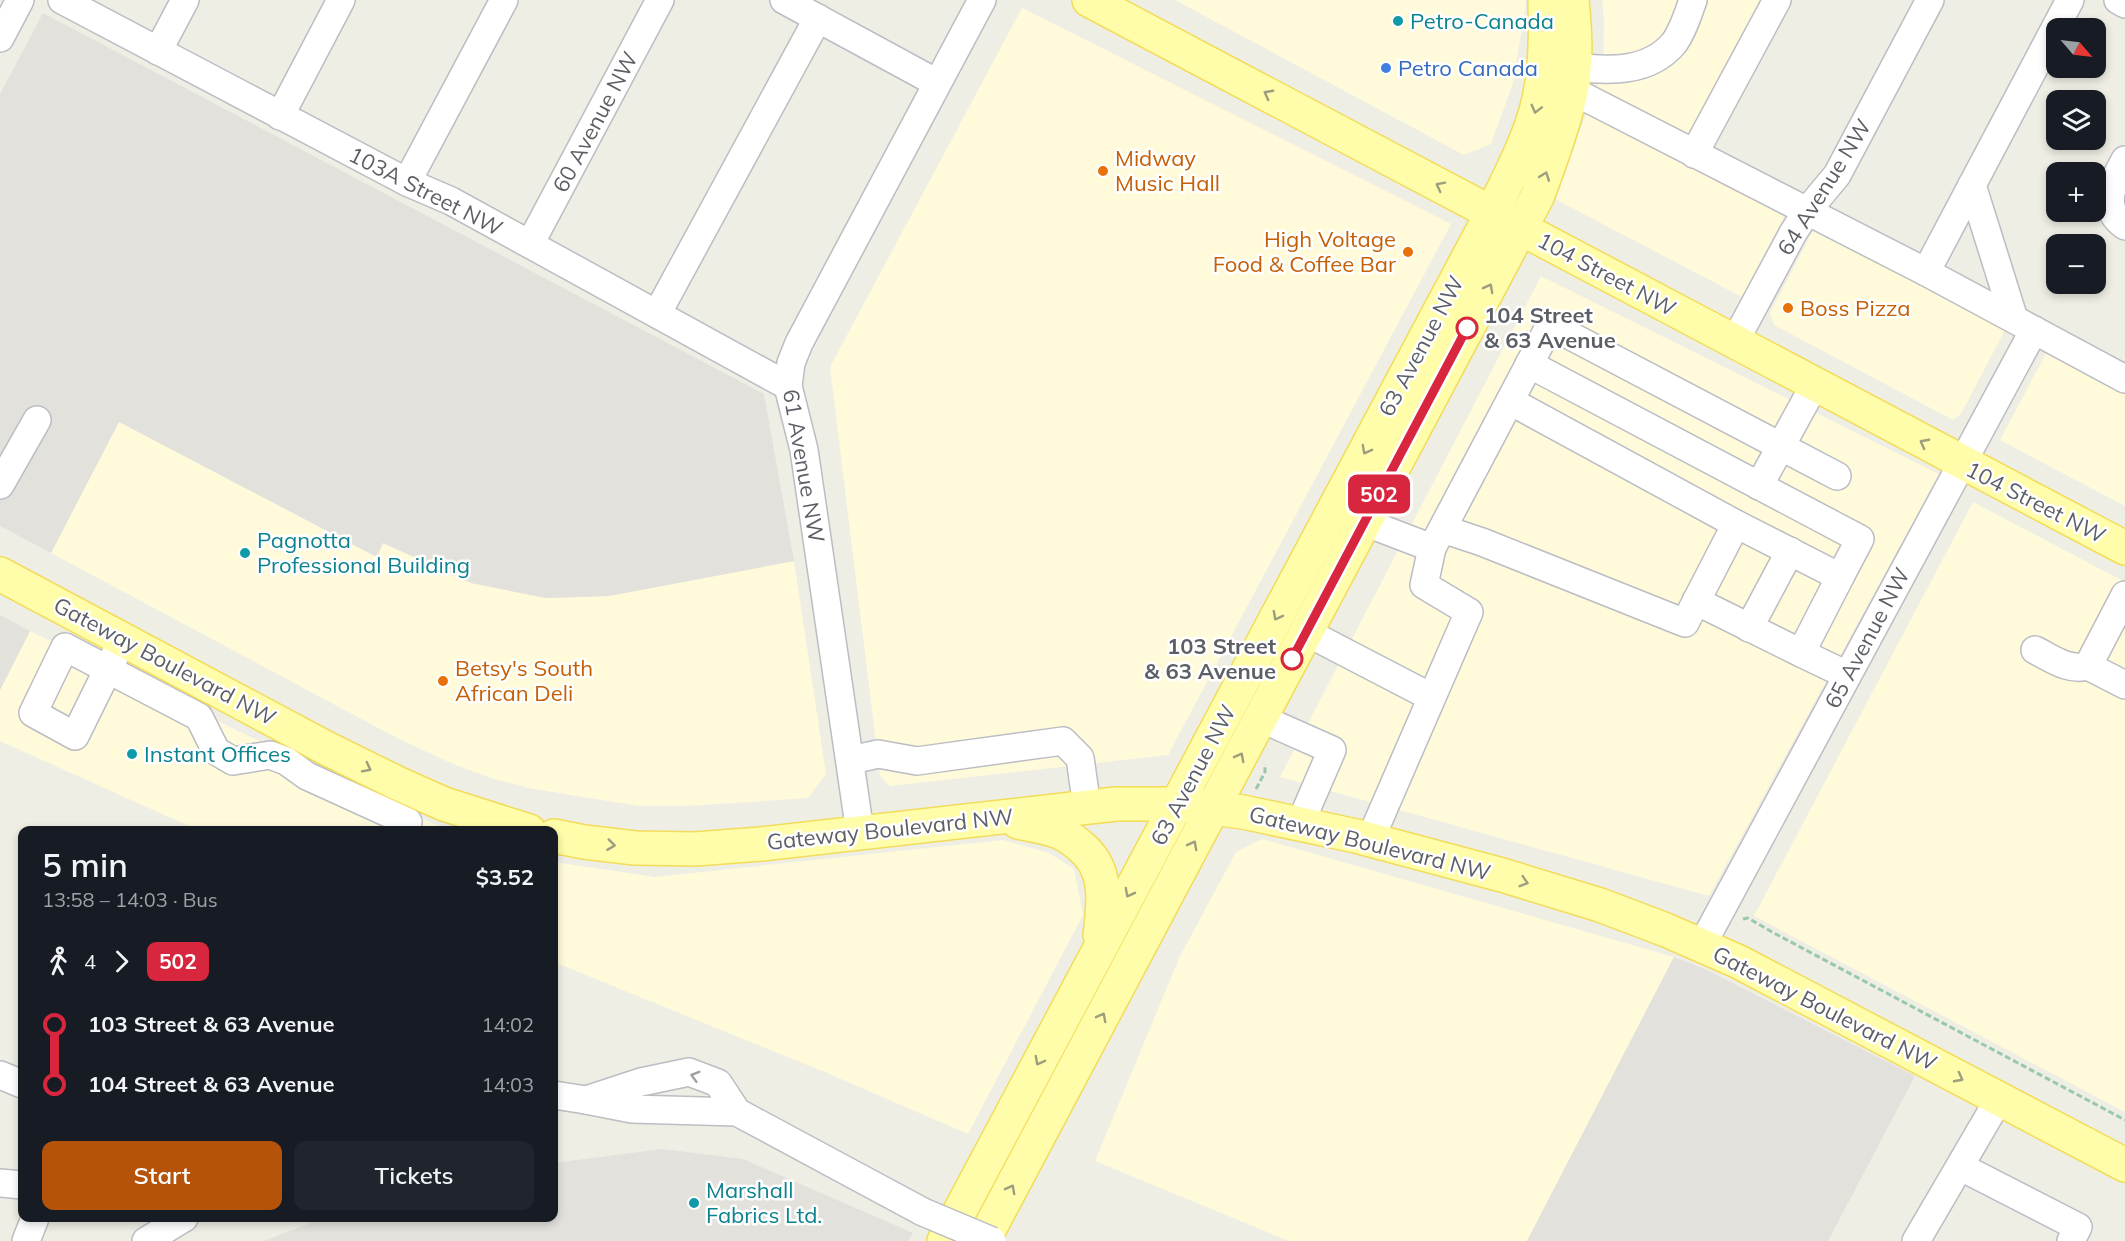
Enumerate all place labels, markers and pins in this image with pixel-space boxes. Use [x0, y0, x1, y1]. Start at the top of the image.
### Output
place label: Petro-Canada [1410, 7, 1554, 35]
marker: Petro-Canada [1391, 14, 1405, 28]
place label: Petro Canada [1398, 54, 1538, 82]
marker: Petro Canada [1379, 61, 1393, 75]
place label: Midway Music Hall [1115, 144, 1220, 197]
marker: Midway Music Hall [1096, 164, 1110, 178]
place label: High Voltage Food & Coffee Bar [1213, 225, 1396, 278]
marker: High Voltage Food & Coffee Bar [1401, 245, 1415, 259]
place label: Boss Pizza [1800, 294, 1911, 322]
place label: 104 Street & 63 Avenue [1484, 301, 1616, 354]
marker: Boss Pizza [1781, 301, 1795, 315]
marker: 104 Street & 63 Avenue [1456, 317, 1478, 339]
place label: Pagnotta Professional Building [257, 526, 470, 579]
marker: Pagnotta Professional Building [238, 546, 252, 560]
place label: 103 Street & 63 Avenue [1144, 632, 1276, 685]
marker: 103 Street & 63 Avenue [1281, 648, 1303, 670]
place label: Betsy's South African Deli [455, 654, 593, 707]
marker: Betsy's South African Deli [436, 674, 450, 688]
place label: Instant Offices [144, 740, 291, 768]
marker: Instant Offices [125, 747, 139, 761]
place label: Marshall Fabrics Ltd. [706, 1176, 822, 1229]
marker: Marshall Fabrics Ltd. [687, 1196, 701, 1210]

